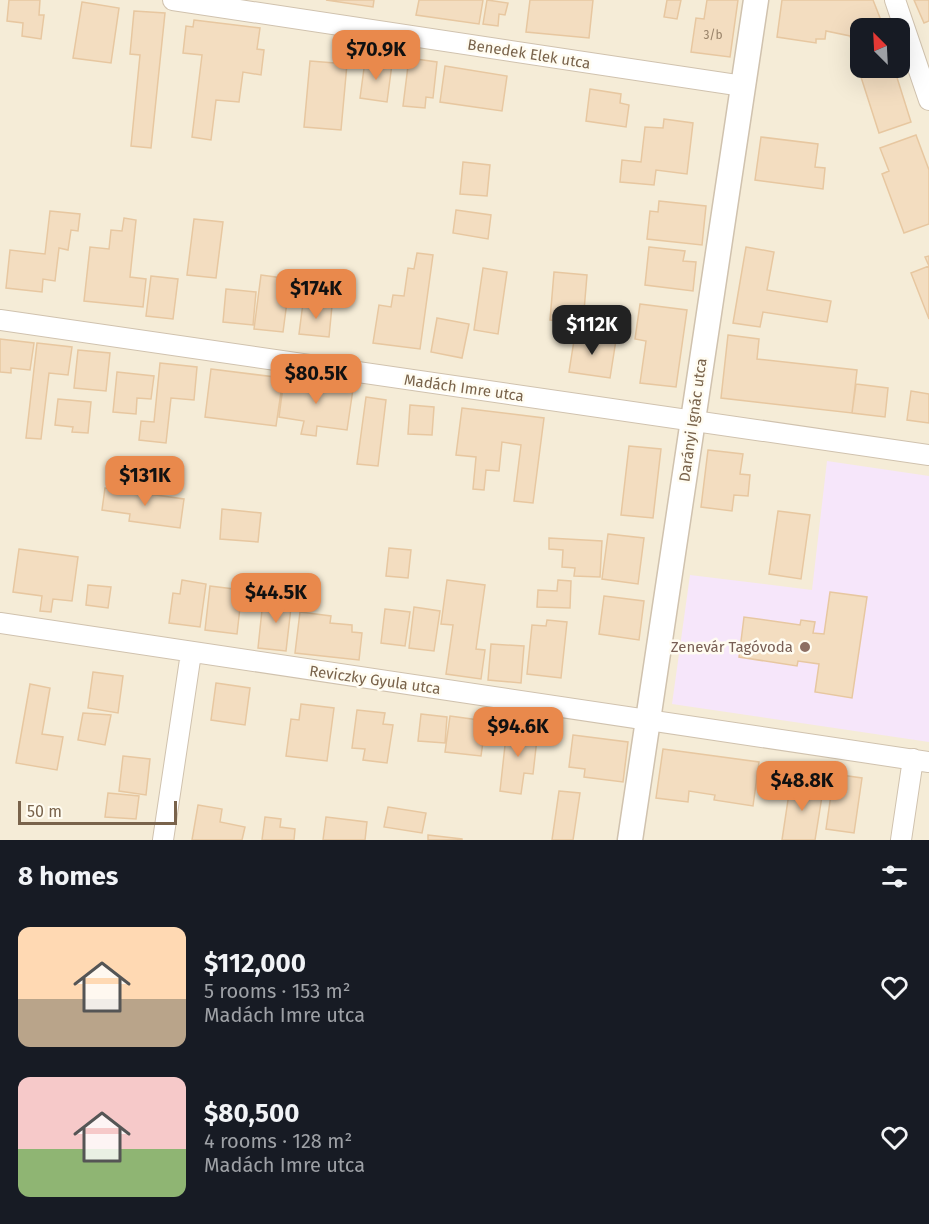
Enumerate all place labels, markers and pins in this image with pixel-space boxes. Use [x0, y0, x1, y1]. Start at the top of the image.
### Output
pin: $70.9K [327, 30, 425, 81]
pin: $174K [274, 269, 358, 320]
pin: $112K [550, 305, 634, 356]
pin: $80.5K [267, 354, 365, 405]
pin: $131K [103, 456, 187, 507]
pin: $44.5K [227, 573, 325, 624]
place label: Zenevár Tagóvoda [671, 638, 793, 656]
marker: Zenevár Tagóvoda [798, 640, 812, 654]
pin: $94.6K [469, 707, 567, 758]
pin: $48.8K [753, 761, 851, 812]

